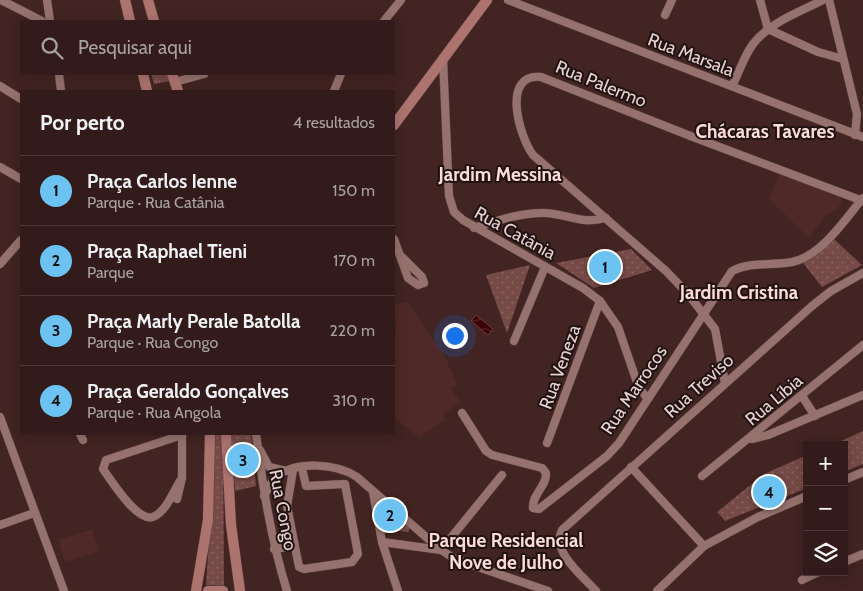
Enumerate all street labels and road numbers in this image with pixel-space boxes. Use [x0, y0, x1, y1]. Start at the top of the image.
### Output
street label: Rua Marsala [645, 29, 738, 82]
street label: Rua Palermo [552, 56, 650, 112]
street label: Rua Catânia [471, 202, 560, 264]
street label: Rua Veneza [535, 321, 586, 412]
street label: Rua Marrocos [596, 341, 672, 439]
street label: Rua Treviso [660, 349, 738, 423]
street label: Rua Líbia [741, 369, 807, 430]
street label: Rua Congo [264, 467, 302, 553]

